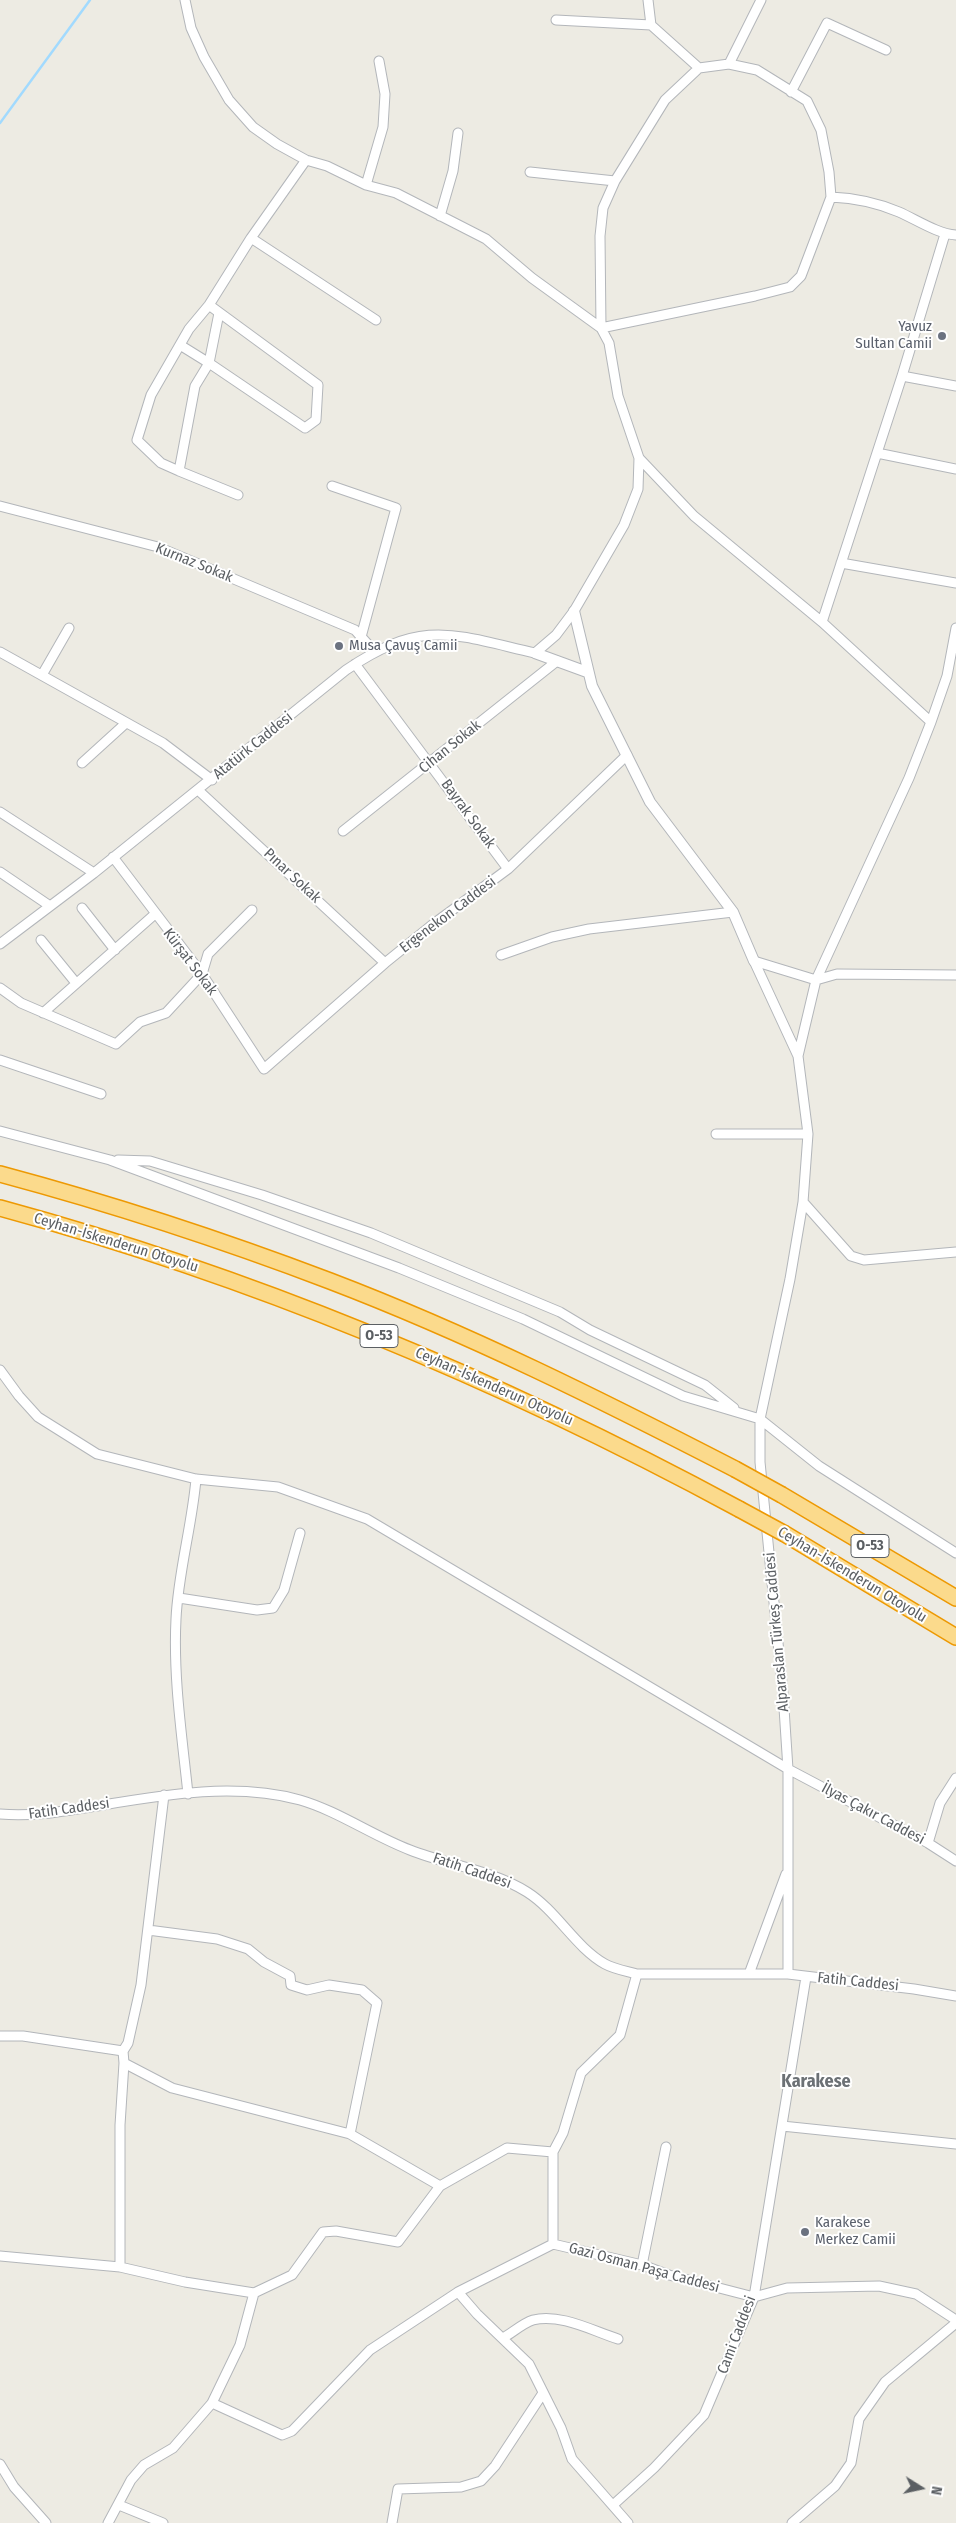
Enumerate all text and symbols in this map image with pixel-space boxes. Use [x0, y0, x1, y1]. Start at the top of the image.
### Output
place label: Yavuz Sultan Camii [855, 318, 932, 353]
marker: Yavuz Sultan Camii [936, 330, 948, 342]
street label: Kurnaz Sokak [153, 539, 235, 587]
place label: Musa Çavuş Camii [349, 637, 458, 655]
marker: Musa Çavuş Camii [333, 640, 345, 652]
street label: Atatürk Caddesi [210, 708, 296, 784]
street label: Cihan Sokak [415, 717, 485, 777]
street label: Bayrak Sokak [437, 776, 499, 852]
street label: Pınar Sokak [260, 845, 324, 907]
street label: Ergenekon Caddesi [396, 873, 500, 957]
street label: Kürşat Sokak [159, 925, 221, 999]
street label: Ceyhan-İskenderun Otoyolu [32, 1209, 200, 1277]
road number: O-53 [360, 1324, 398, 1348]
street label: Ceyhan-İskenderun Otoyolu [412, 1344, 576, 1430]
street label: Ceyhan-İskenderun Otoyolu [774, 1523, 930, 1627]
road number: O-53 [851, 1534, 889, 1558]
street label: Alparaslan Türkeş Caddesi [761, 1551, 793, 1713]
street label: İlyas Çakır Caddesi [818, 1779, 928, 1849]
street label: Fatih Caddesi [27, 1794, 111, 1824]
street label: Fatih Caddesi [430, 1849, 514, 1893]
street label: Fatih Caddesi [816, 1969, 900, 1995]
district label: Karakese [781, 2071, 851, 2093]
place label: Karakese Merkez Camii [815, 2214, 896, 2249]
marker: Karakese Merkez Camii [799, 2226, 811, 2238]
street label: Gazi Osman Paşa Caddesi [567, 2239, 721, 2297]
street label: Cami Caddesi [714, 2293, 760, 2377]
north arrow [896, 2463, 946, 2513]
text: N [927, 2485, 945, 2496]

